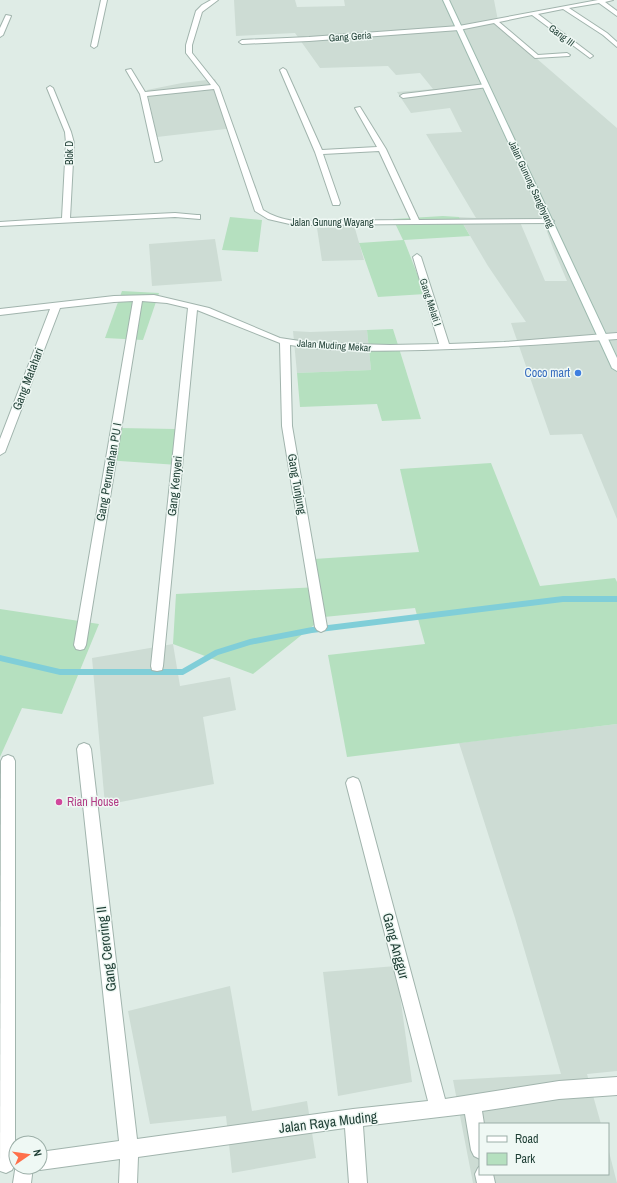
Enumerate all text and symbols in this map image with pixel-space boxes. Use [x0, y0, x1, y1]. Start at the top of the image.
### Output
street label: Gang III [546, 21, 577, 49]
street label: Gang Geria [328, 28, 372, 44]
street label: Jalan Gunung Sanghyang [506, 138, 558, 230]
street label: Blok D [63, 141, 76, 165]
street label: Jalan Gunung Wayang [290, 216, 374, 229]
street label: Gang Melati I [417, 277, 444, 328]
street label: Jalan Muding Mekar [296, 336, 372, 355]
street label: Gang Matahari [9, 345, 47, 413]
place label: Coco mart [525, 365, 570, 381]
marker: Coco mart [573, 368, 583, 378]
street label: Gang Perumahan PU I [92, 422, 126, 522]
street label: Gang Tunjung [284, 452, 310, 516]
street label: Gang Kenyeri [164, 455, 186, 517]
place label: Rian House [67, 794, 119, 810]
marker: Rian House [54, 797, 64, 807]
street label: Gang Ceroring II [92, 905, 120, 993]
street label: Gang Anggur [379, 911, 413, 981]
street label: Jalan Raya Muding [278, 1107, 379, 1137]
legend [479, 1123, 609, 1175]
text: Road [515, 1131, 539, 1147]
north arrow [8, 1135, 48, 1175]
text: N [30, 1148, 45, 1157]
text: Park [515, 1151, 535, 1167]

